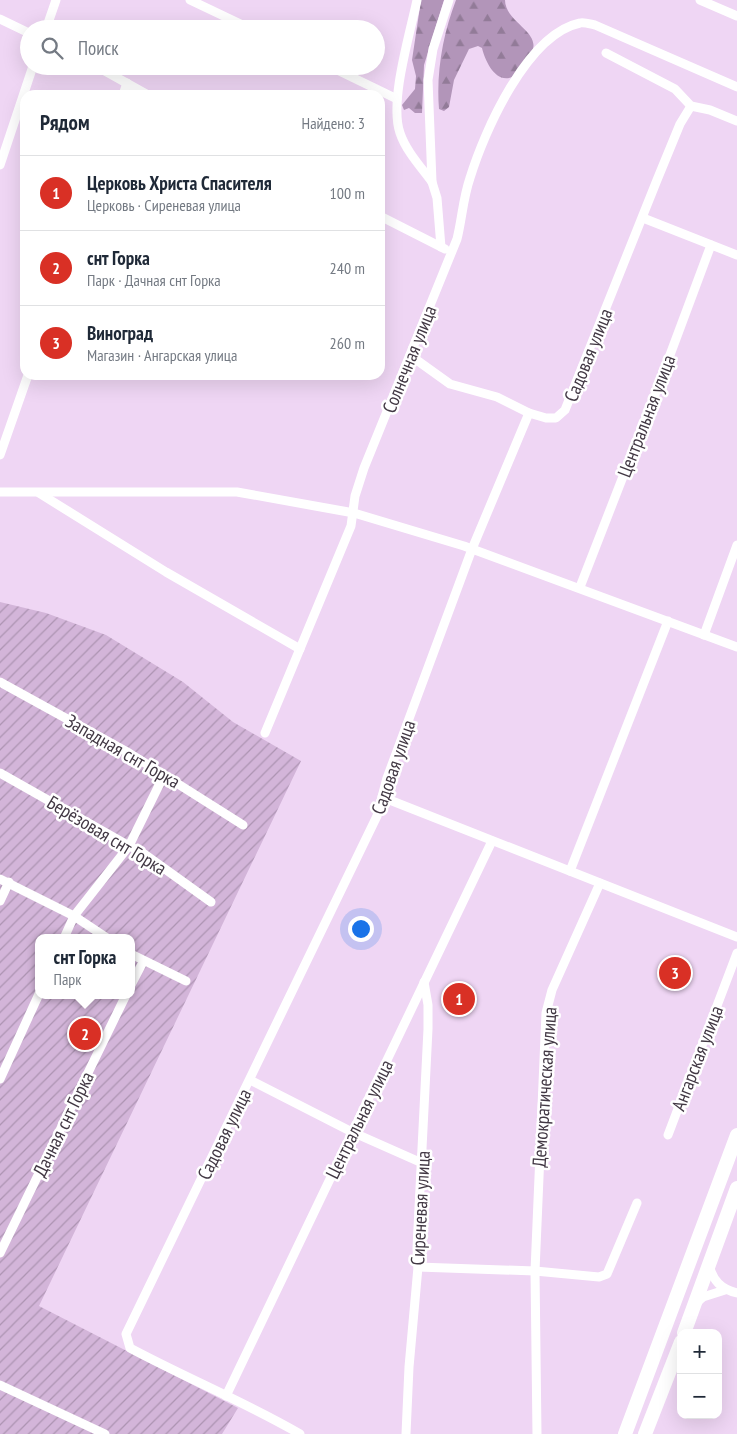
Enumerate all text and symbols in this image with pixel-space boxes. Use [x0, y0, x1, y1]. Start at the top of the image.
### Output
search box [20, 20, 385, 75]
icon: search [38, 34, 66, 62]
text: Поиск [78, 36, 119, 60]
text: Рядом [40, 109, 90, 136]
text: Найдено: 3 [302, 113, 365, 133]
text: Церковь Христа Спасителя [87, 171, 272, 195]
text: 1 [52, 183, 60, 203]
text: 100 m [330, 183, 365, 203]
text: Церковь · Сиреневая улица [87, 195, 241, 215]
text: снт Горка [87, 246, 150, 270]
text: 2 [52, 258, 60, 278]
text: 240 m [330, 258, 365, 278]
text: Парк · Дачная снт Горка [87, 270, 221, 290]
street label: Солнечная улица [377, 302, 441, 416]
street label: Садовая улица [558, 305, 618, 405]
text: Виноград [87, 321, 153, 345]
text: 3 [52, 333, 60, 353]
text: 260 m [330, 333, 365, 353]
text: Магазин · Ангарская улица [87, 345, 237, 365]
street label: Центральная улица [612, 351, 680, 481]
street label: Западная снт Горка [61, 709, 185, 793]
street label: Садовая улица [366, 717, 420, 817]
street label: Берёзовая снт Горка [43, 790, 171, 880]
your location [348, 916, 374, 942]
popup [35, 934, 135, 999]
text: снт Горка [54, 945, 116, 969]
pin: 3 [659, 954, 691, 992]
text: Парк [54, 969, 82, 989]
pin: 1 [443, 980, 475, 1018]
street label: Ангарская улица [666, 1002, 728, 1114]
street label: Демократическая улица [526, 1006, 562, 1168]
pin: 2 [69, 1015, 101, 1053]
street label: Центральная улица [320, 1056, 398, 1182]
street label: Дачная снт Горка [27, 1068, 99, 1180]
street label: Садовая улица [192, 1085, 256, 1183]
street label: Сиреневая улица [405, 1150, 435, 1266]
map controls [677, 1329, 722, 1419]
button: + [677, 1329, 722, 1374]
button: − [677, 1374, 722, 1419]

